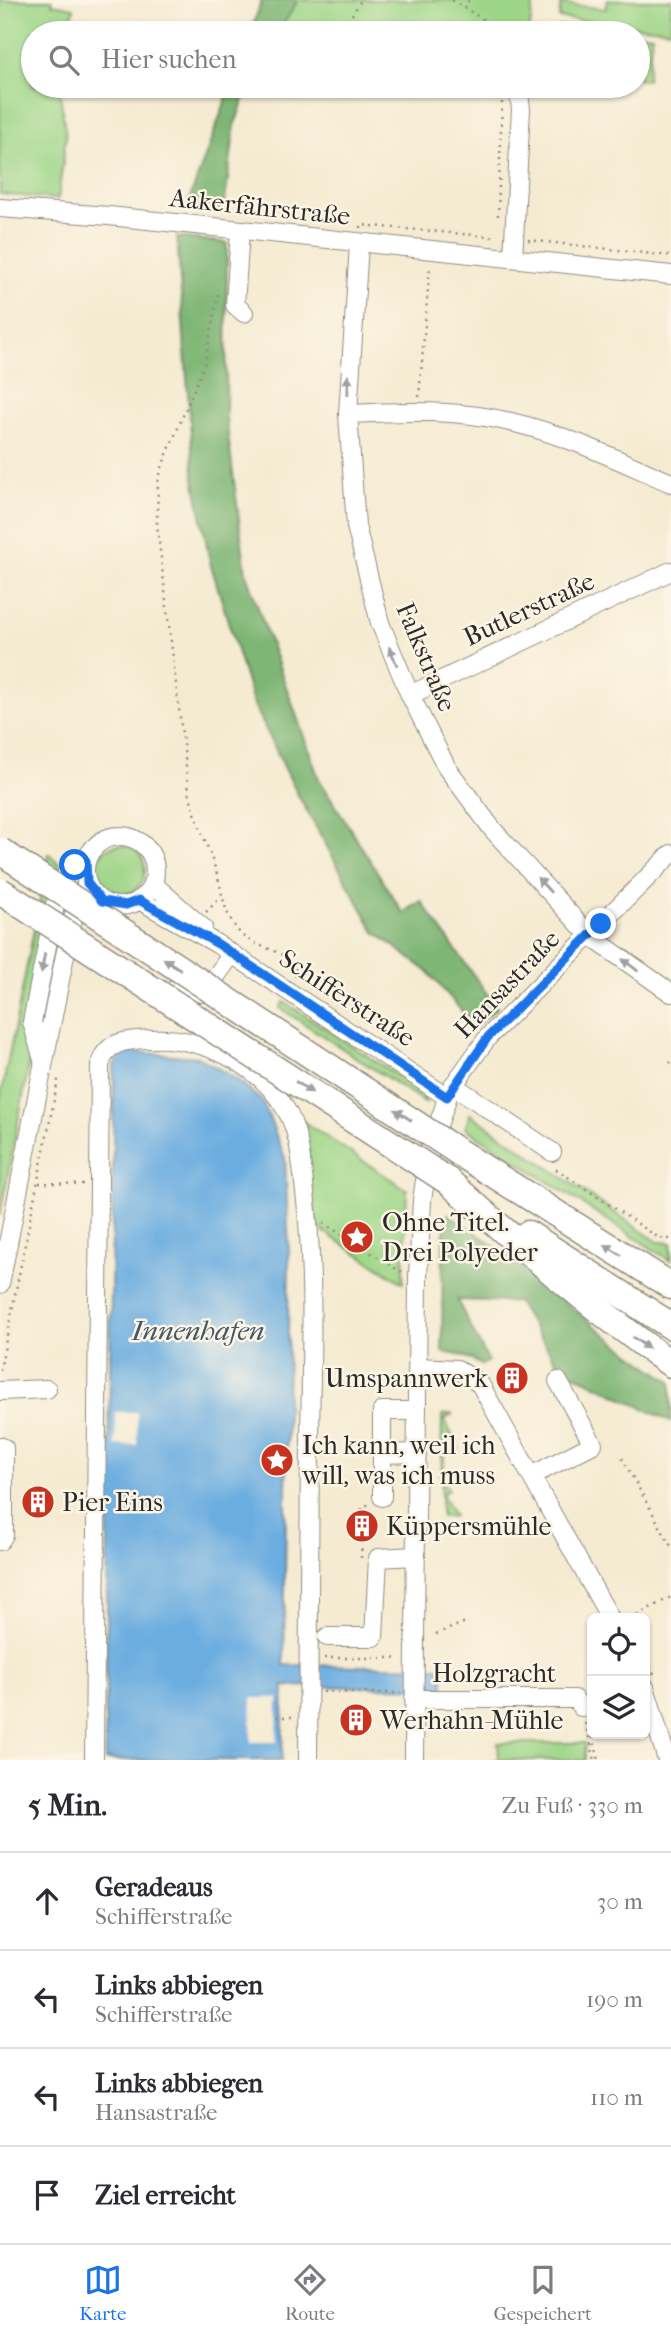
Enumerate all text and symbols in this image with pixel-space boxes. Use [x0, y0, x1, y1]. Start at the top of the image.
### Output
search box [21, 21, 650, 98]
icon: search [45, 41, 83, 79]
text: Hier suchen [101, 44, 237, 75]
street label: Aakerfährstraße [167, 182, 352, 232]
one-way arrow [343, 374, 354, 396]
street label: Butlerstraße [459, 565, 599, 653]
street label: Falkstraße [389, 598, 463, 716]
one-way arrow [388, 645, 399, 666]
route start [59, 849, 90, 880]
one-way arrow [536, 877, 552, 894]
route end [585, 908, 616, 939]
street label: Hansastraße [448, 923, 566, 1045]
street label: Schifferstraße [273, 943, 421, 1053]
one-way arrow [38, 952, 49, 974]
one-way arrow [162, 957, 182, 970]
one-way arrow [621, 958, 639, 972]
one-way arrow [294, 1081, 314, 1094]
one-way arrow [393, 1109, 413, 1122]
place label: Ohne Titel. Drei Polyeder [382, 1207, 538, 1268]
place icon: Ohne Titel. Drei Polyeder [338, 1218, 376, 1256]
one-way arrow [603, 1244, 622, 1257]
water label: Innenhafen [131, 1314, 264, 1347]
one-way arrow [632, 1336, 650, 1350]
building icon: Umspannwerk [493, 1359, 531, 1397]
place label: Umspannwerk [325, 1363, 489, 1394]
place label: Ich kann, weil ich will, was ich muss [301, 1430, 496, 1491]
place icon: Ich kann, weil ich will, was ich muss [258, 1441, 296, 1479]
building icon: Pier Eins [19, 1483, 57, 1521]
place label: Pier Eins [62, 1487, 163, 1518]
building icon: Küppersmühle [343, 1507, 381, 1545]
place label: Küppersmühle [386, 1511, 551, 1542]
map controls [587, 1613, 650, 1739]
button: locate [587, 1613, 650, 1676]
street label: Holzgracht [432, 1658, 557, 1689]
button: layers [587, 1676, 650, 1739]
building icon: Werhahn-Mühle [337, 1701, 375, 1739]
place label: Werhahn-Mühle [379, 1705, 563, 1736]
text: 5 Min. [28, 1788, 107, 1823]
text: Zu Fuß · 330 m [501, 1792, 643, 1819]
text: Geradeaus [95, 1872, 213, 1903]
icon: ahead [28, 1882, 66, 1920]
text: 30 m [597, 1888, 643, 1915]
text: Schifferstraße [95, 1903, 232, 1930]
text: Links abbiegen [95, 1970, 263, 2001]
icon: left [28, 1980, 66, 2018]
text: 190 m [586, 1986, 643, 2013]
text: Schifferstraße [95, 2001, 232, 2028]
text: Links abbiegen [95, 2068, 263, 2099]
icon: left [28, 2078, 66, 2116]
text: 110 m [590, 2084, 643, 2111]
text: Hansastraße [95, 2099, 217, 2126]
icon: arrive [28, 2176, 66, 2214]
text: Ziel erreicht [95, 2180, 236, 2211]
tab: Karte [79, 2261, 126, 2325]
tab: Route [285, 2261, 335, 2325]
tab: Gespeichert [493, 2261, 592, 2325]

